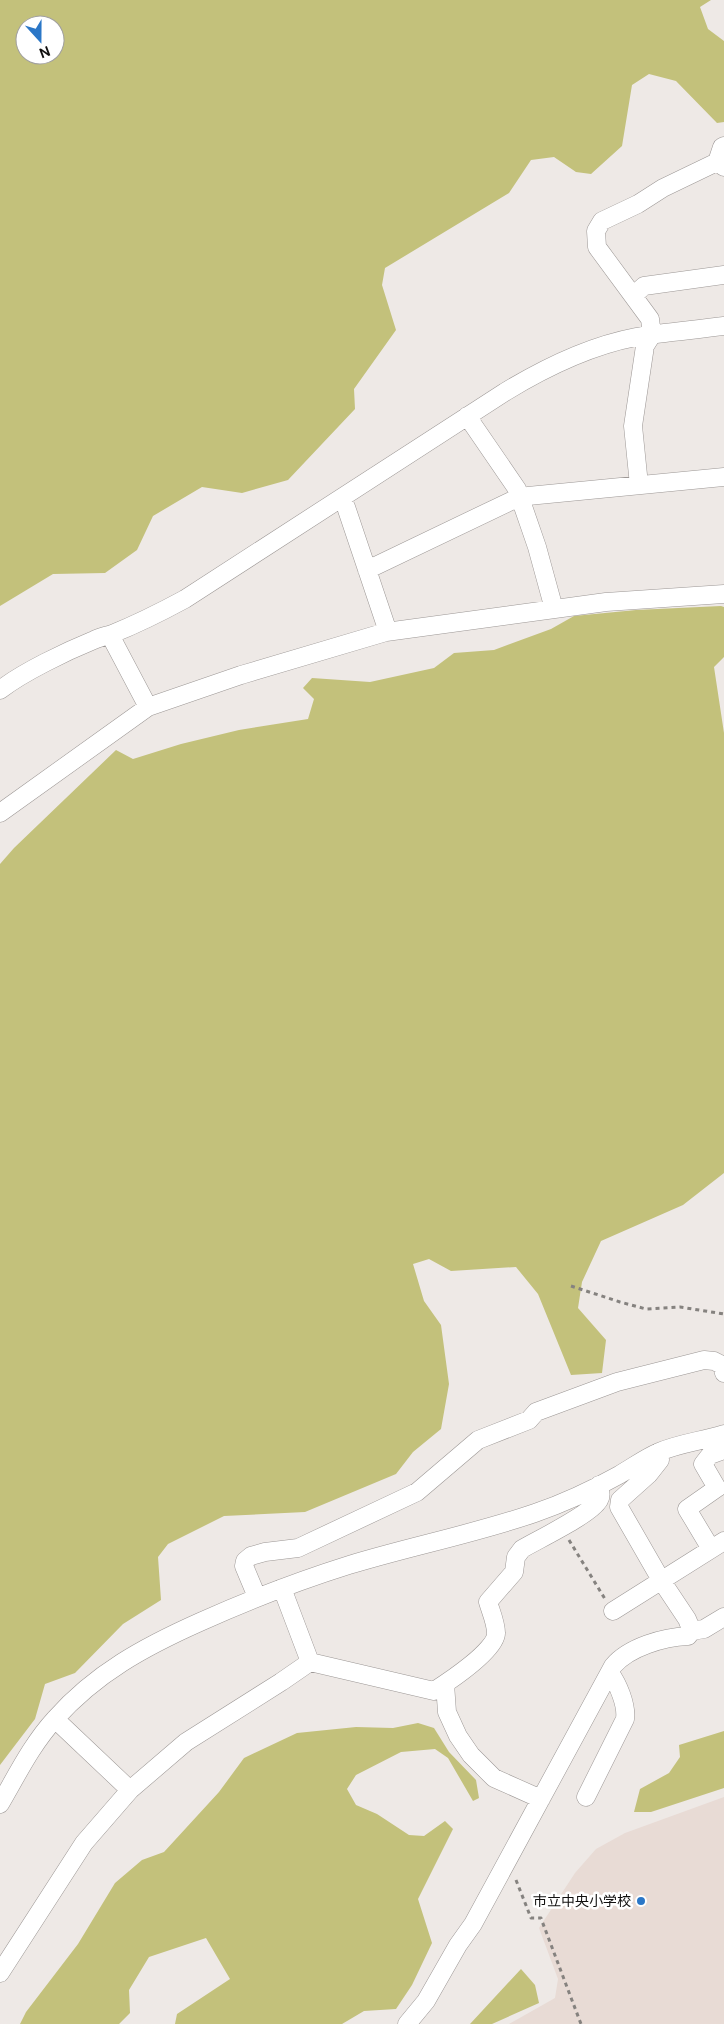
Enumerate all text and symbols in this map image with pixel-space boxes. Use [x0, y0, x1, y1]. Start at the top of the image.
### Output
north arrow [15, 15, 65, 65]
text: N [37, 42, 53, 62]
place label: 市立中央小学校 [533, 1892, 631, 1910]
marker: 市立中央小学校 [635, 1895, 647, 1907]

